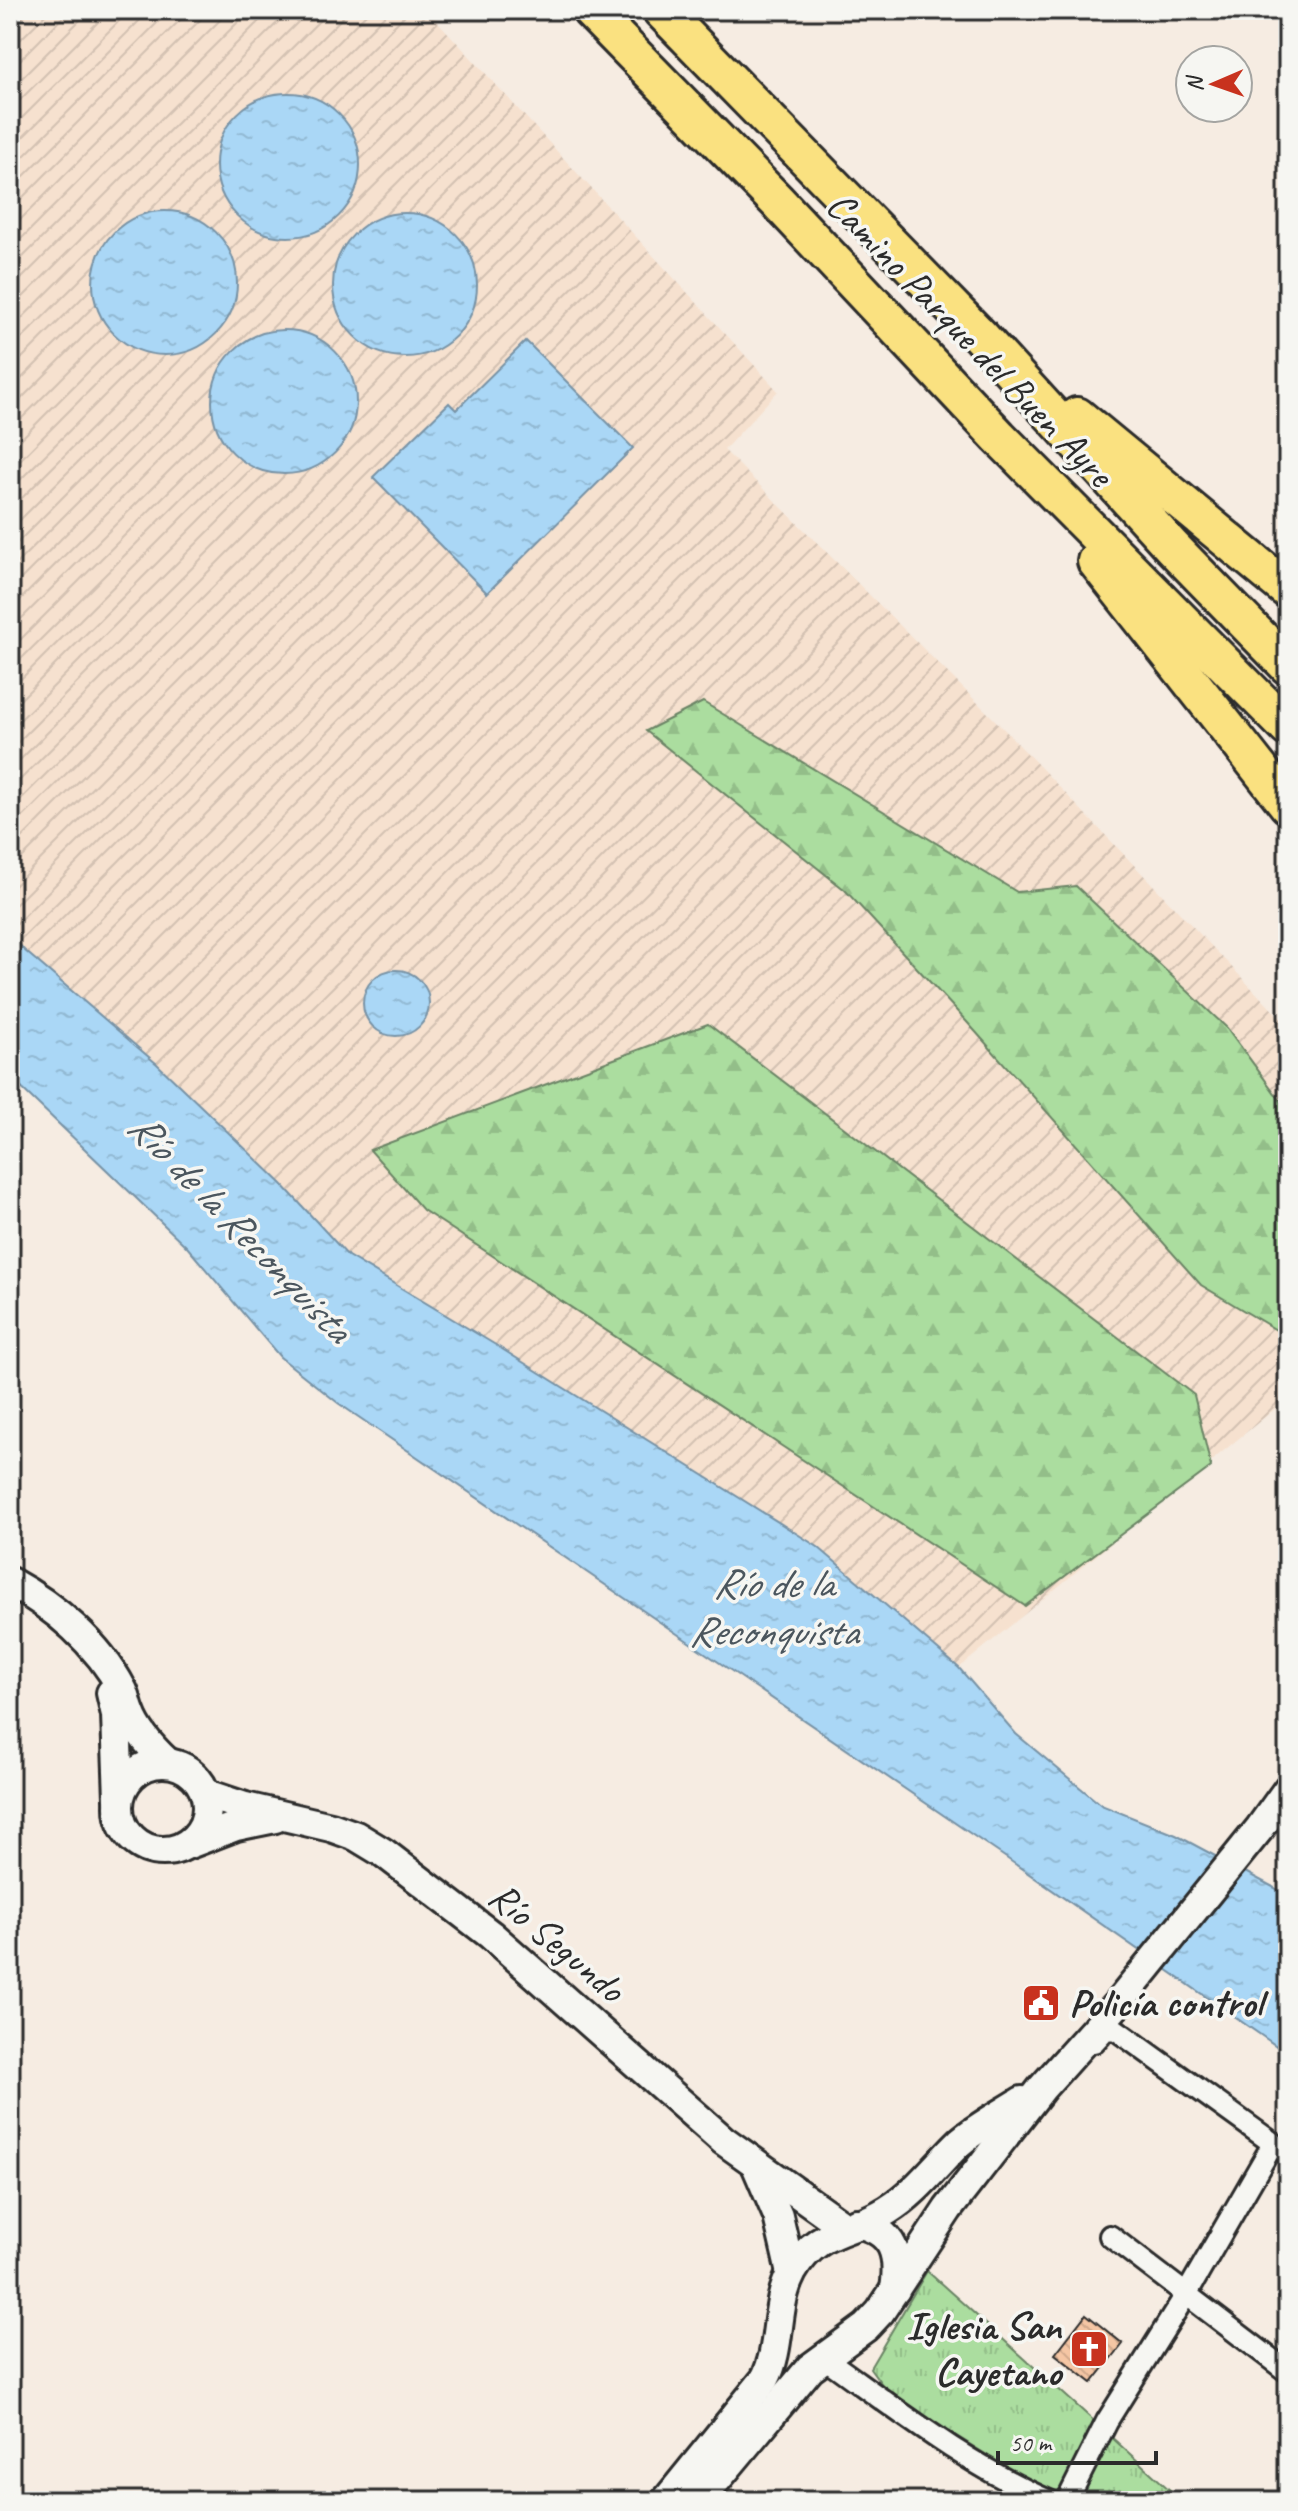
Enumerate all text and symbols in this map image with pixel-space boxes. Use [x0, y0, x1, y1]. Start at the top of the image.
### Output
north arrow [1174, 44, 1254, 124]
text: N [1181, 74, 1209, 92]
street label: Camino Parque del Buen Ayre [816, 181, 1126, 500]
water label: Río de la Reconquista [117, 1101, 366, 1356]
water label: Río de la Reconquista [689, 1557, 862, 1658]
street label: Río Segundo [479, 1871, 637, 2014]
place label: Policía control [1069, 1978, 1269, 2028]
public building icon: Policía control [1020, 1982, 1062, 2024]
place label: Iglesia San Cayetano [906, 2301, 1064, 2397]
church icon: Iglesia San Cayetano [1068, 2328, 1110, 2370]
scale bar [998, 2415, 1156, 2465]
text: 50 m [1010, 2428, 1053, 2458]

